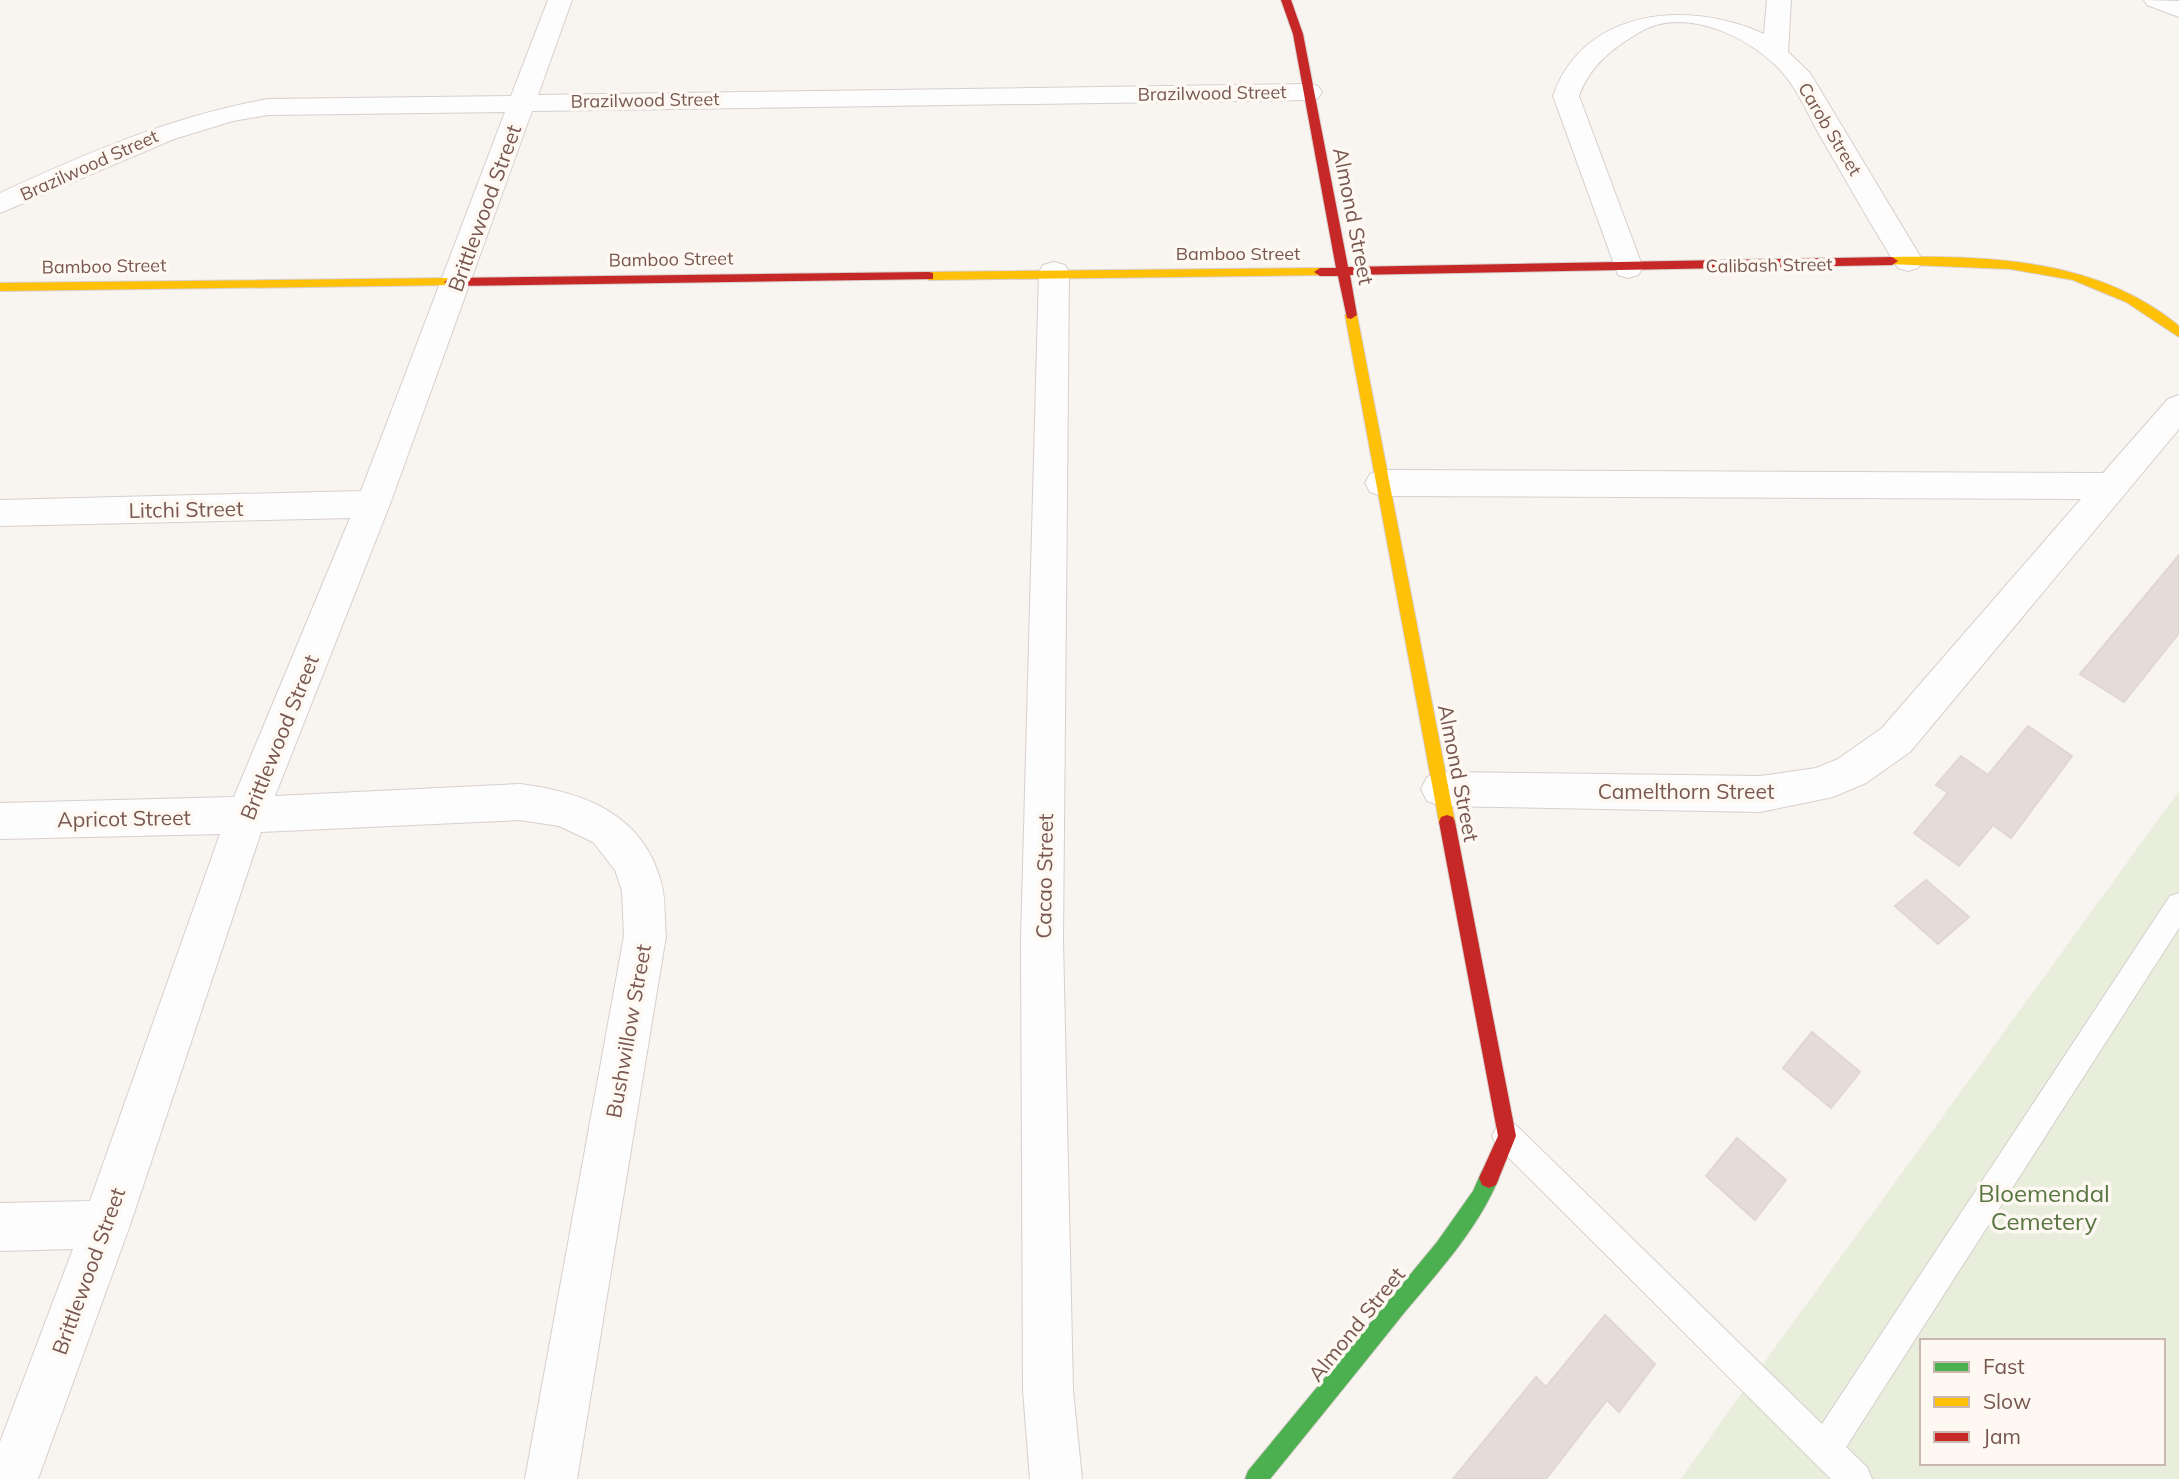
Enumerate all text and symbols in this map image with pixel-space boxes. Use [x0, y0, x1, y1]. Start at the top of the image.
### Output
street label: Carob Street [1793, 78, 1867, 180]
street label: Brazilwood Street [1137, 80, 1287, 106]
street label: Brazilwood Street [570, 87, 720, 113]
street label: Brittlewood Street [442, 121, 526, 295]
street label: Brazilwood Street [16, 124, 162, 206]
street label: Almond Street [1328, 145, 1380, 287]
street label: Bamboo Street [1176, 242, 1300, 265]
street label: Bamboo Street [608, 246, 734, 272]
street label: Calibash Street [1705, 252, 1833, 278]
street label: Bamboo Street [41, 253, 167, 279]
street label: Litchi Street [128, 495, 244, 523]
street label: Brittlewood Street [234, 651, 324, 823]
street label: Almond Street [1433, 702, 1485, 844]
street label: Camelthorn Street [1598, 778, 1774, 804]
street label: Apricot Street [57, 804, 191, 832]
street label: Cacao Street [1030, 813, 1058, 939]
street label: Bushwillow Street [600, 942, 656, 1120]
park label: Bloemendal Cemetery [1978, 1178, 2110, 1236]
street label: Brittlewood Street [46, 1184, 130, 1358]
street label: Almond Street [1302, 1262, 1410, 1386]
legend [1920, 1339, 2165, 1465]
text: Fast [1983, 1353, 2025, 1379]
text: Slow [1983, 1388, 2031, 1414]
text: Jam [1983, 1423, 2021, 1449]

